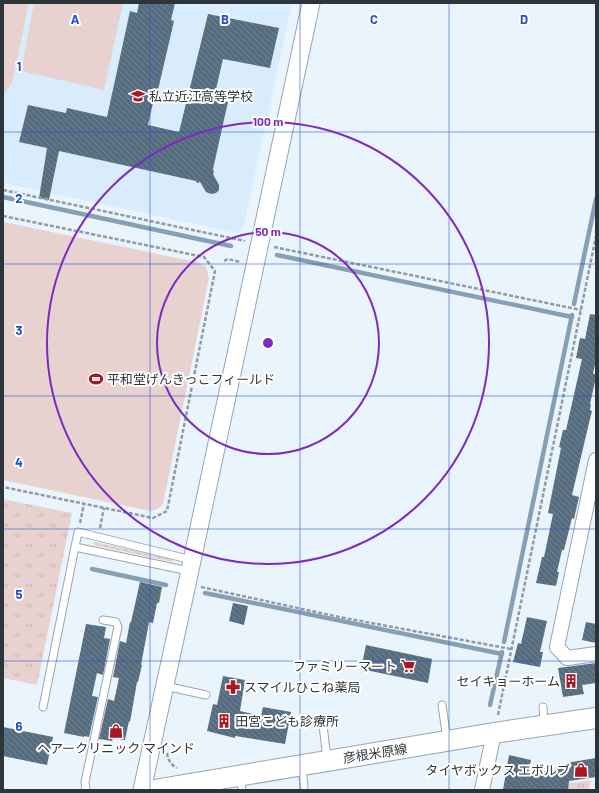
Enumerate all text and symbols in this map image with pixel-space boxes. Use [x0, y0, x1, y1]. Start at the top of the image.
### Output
text: A [71, 11, 80, 27]
text: B [221, 11, 229, 27]
text: C [370, 11, 378, 27]
text: D [520, 11, 528, 27]
text: 1 [17, 58, 21, 74]
school or university icon: 私立近江高等学校 [130, 88, 146, 104]
place label: 私立近江高等学校 [149, 88, 253, 104]
text: 100 m [253, 114, 283, 128]
text: 2 [15, 190, 23, 206]
text: 50 m [255, 224, 281, 238]
text: 3 [15, 322, 23, 338]
centre of rings [261, 336, 275, 350]
sports icon: 平和堂げんきっこフィールド [88, 371, 104, 387]
place label: 平和堂げんきっこフィールド [107, 371, 275, 387]
text: 4 [15, 454, 23, 470]
text: 5 [15, 586, 23, 602]
place label: ファミリーマート [293, 658, 397, 674]
supermarket icon: ファミリーマート [400, 658, 416, 674]
place label: セイキョーホーム [456, 673, 560, 689]
building icon: セイキョーホーム [563, 673, 579, 689]
pharmacy icon: スマイルひこね薬局 [225, 679, 241, 695]
place label: スマイルひこね薬局 [244, 679, 361, 695]
building icon: 田宮こども診療所 [216, 713, 232, 729]
place label: 田宮こども診療所 [235, 713, 339, 729]
text: 6 [16, 718, 23, 734]
shop icon: ヘアークリニック マインド [108, 723, 124, 739]
place label: ヘアークリニック マインド [37, 740, 195, 756]
street label: 彦根米原線 [342, 740, 408, 766]
place label: タイヤボックス エボルブ [425, 762, 570, 778]
shop icon: タイヤボックス エボルブ [573, 762, 589, 778]

